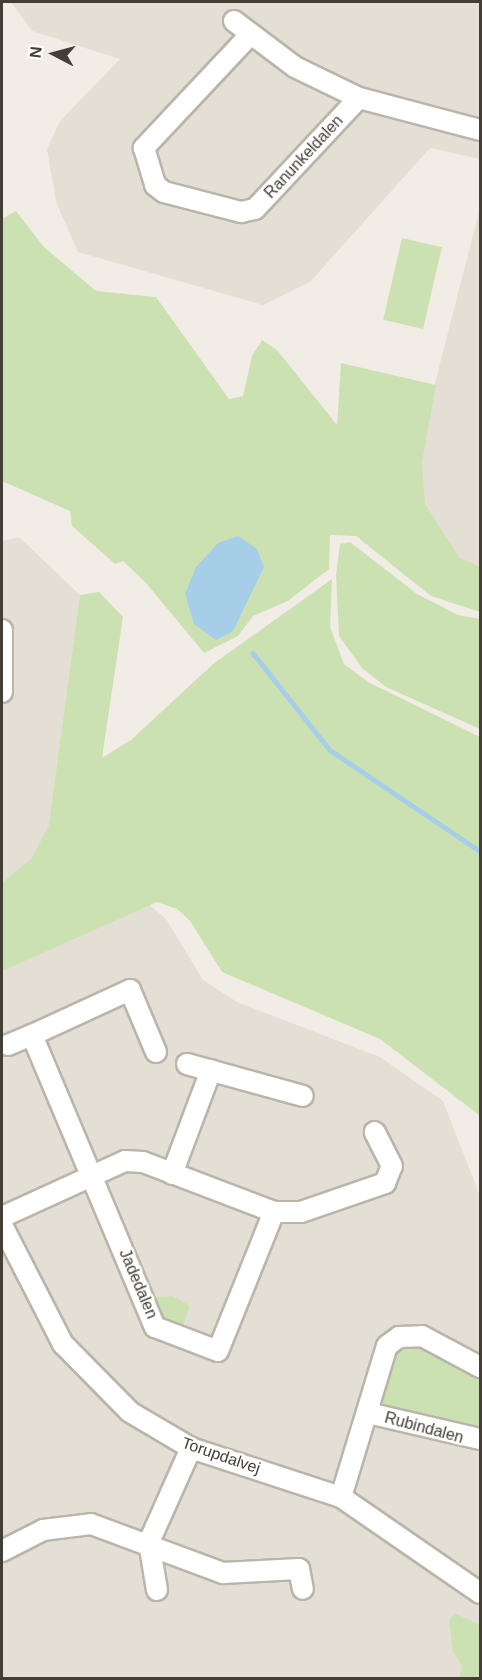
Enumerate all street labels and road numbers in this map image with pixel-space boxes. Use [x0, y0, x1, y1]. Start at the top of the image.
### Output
street label: Ranunkeldalen [261, 111, 347, 203]
street label: Jadedalen [115, 1246, 161, 1322]
street label: Rubindalen [382, 1408, 466, 1448]
street label: Torupdalvej [179, 1434, 263, 1478]

